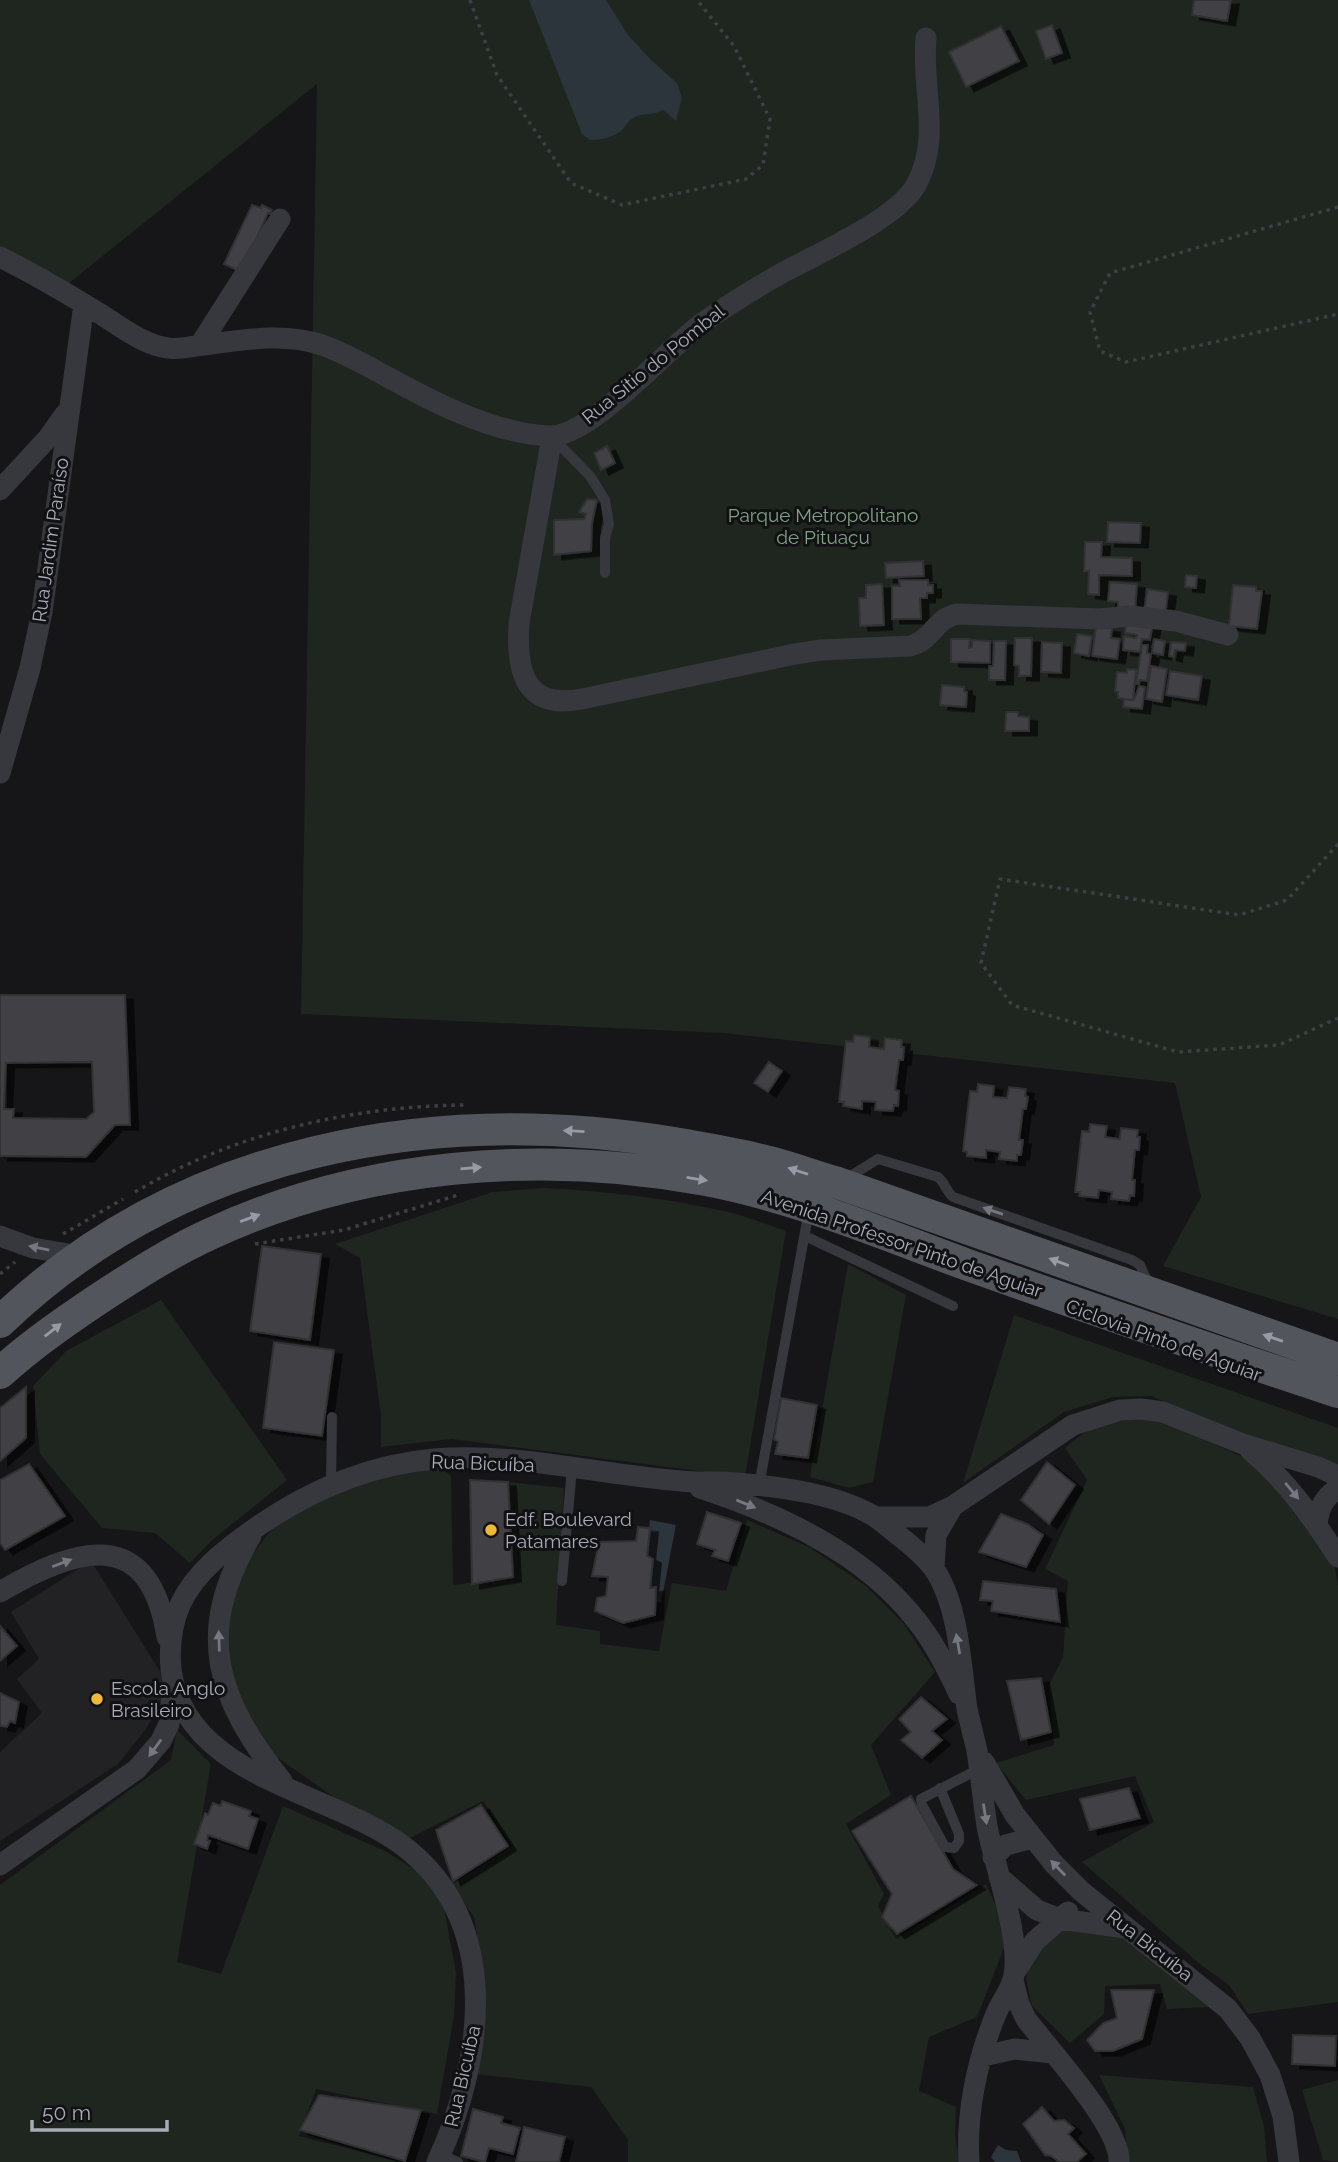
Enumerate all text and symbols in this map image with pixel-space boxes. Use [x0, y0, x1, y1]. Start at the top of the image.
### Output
street label: Rua Sítio do Pombal [577, 299, 729, 428]
street label: Rua Jardim Paraíso [28, 456, 72, 624]
park label: Parque Metropolitano de Pituaçu [728, 504, 918, 548]
one-way arrow [563, 1125, 585, 1136]
one-way arrow [460, 1162, 482, 1173]
one-way arrow [787, 1165, 808, 1175]
one-way arrow [686, 1174, 708, 1185]
street label: Avenida Professor Pinto de Aguiar [759, 1184, 1046, 1302]
one-way arrow [982, 1205, 1003, 1216]
one-way arrow [239, 1212, 260, 1223]
one-way arrow [28, 1243, 50, 1254]
one-way arrow [1048, 1256, 1069, 1267]
street label: Ciclovia Pinto de Aguiar [1063, 1294, 1265, 1386]
one-way arrow [43, 1322, 61, 1337]
one-way arrow [1263, 1332, 1284, 1342]
street label: Rua Bicuíba [431, 1450, 535, 1476]
one-way arrow [1284, 1483, 1299, 1500]
one-way arrow [736, 1499, 757, 1510]
place label: Edf. Boulevard Patamares [505, 1508, 632, 1552]
marker: Edf. Boulevard Patamares [483, 1522, 499, 1538]
one-way arrow [51, 1558, 72, 1569]
one-way arrow [213, 1630, 224, 1652]
one-way arrow [952, 1633, 963, 1655]
place label: Escola Anglo Brasileiro [111, 1677, 225, 1721]
marker: Escola Anglo Brasileiro [89, 1691, 105, 1707]
one-way arrow [148, 1739, 162, 1758]
one-way arrow [980, 1803, 991, 1825]
one-way arrow [1049, 1859, 1066, 1876]
street label: Rua Bicuíba [1102, 1904, 1198, 1986]
street label: Rua Bicuíba [440, 2023, 484, 2129]
scale bar [32, 2088, 166, 2132]
text: 50 m [42, 2100, 91, 2125]

